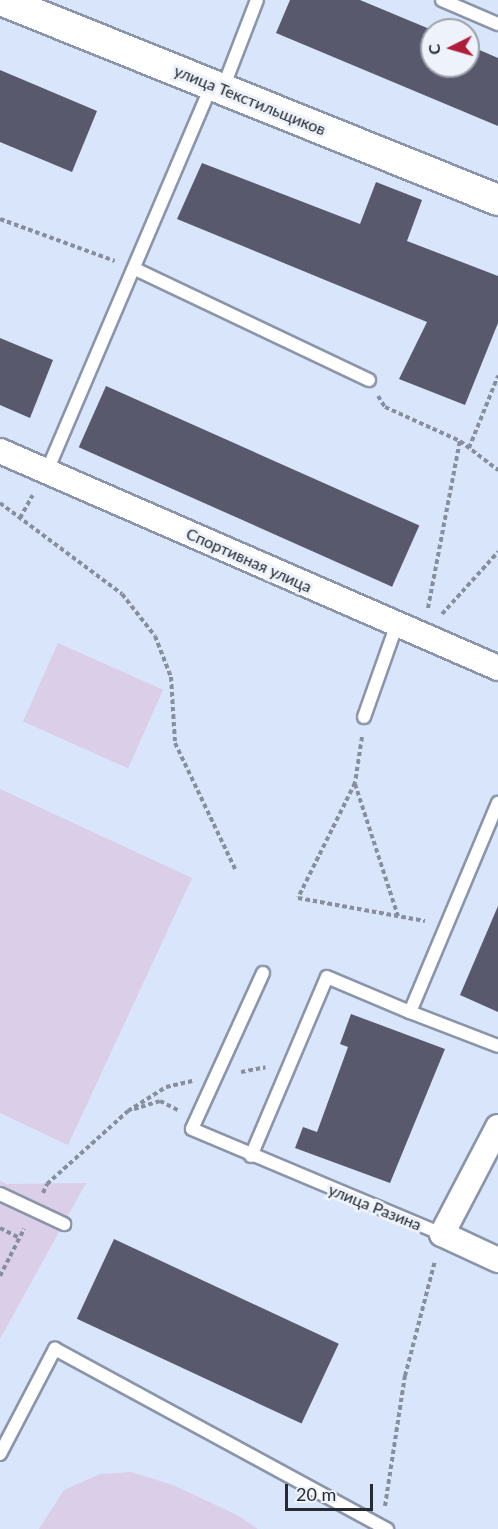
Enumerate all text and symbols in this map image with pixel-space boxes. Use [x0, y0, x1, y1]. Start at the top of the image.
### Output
north arrow [420, 18, 480, 78]
text: С [424, 43, 443, 56]
street label: улица Текстильщиков [171, 61, 329, 139]
street label: Спортивная улица [183, 524, 315, 596]
street label: улица Разина [326, 1180, 424, 1234]
scale bar [288, 1472, 376, 1510]
text: 20 m [296, 1483, 336, 1505]

